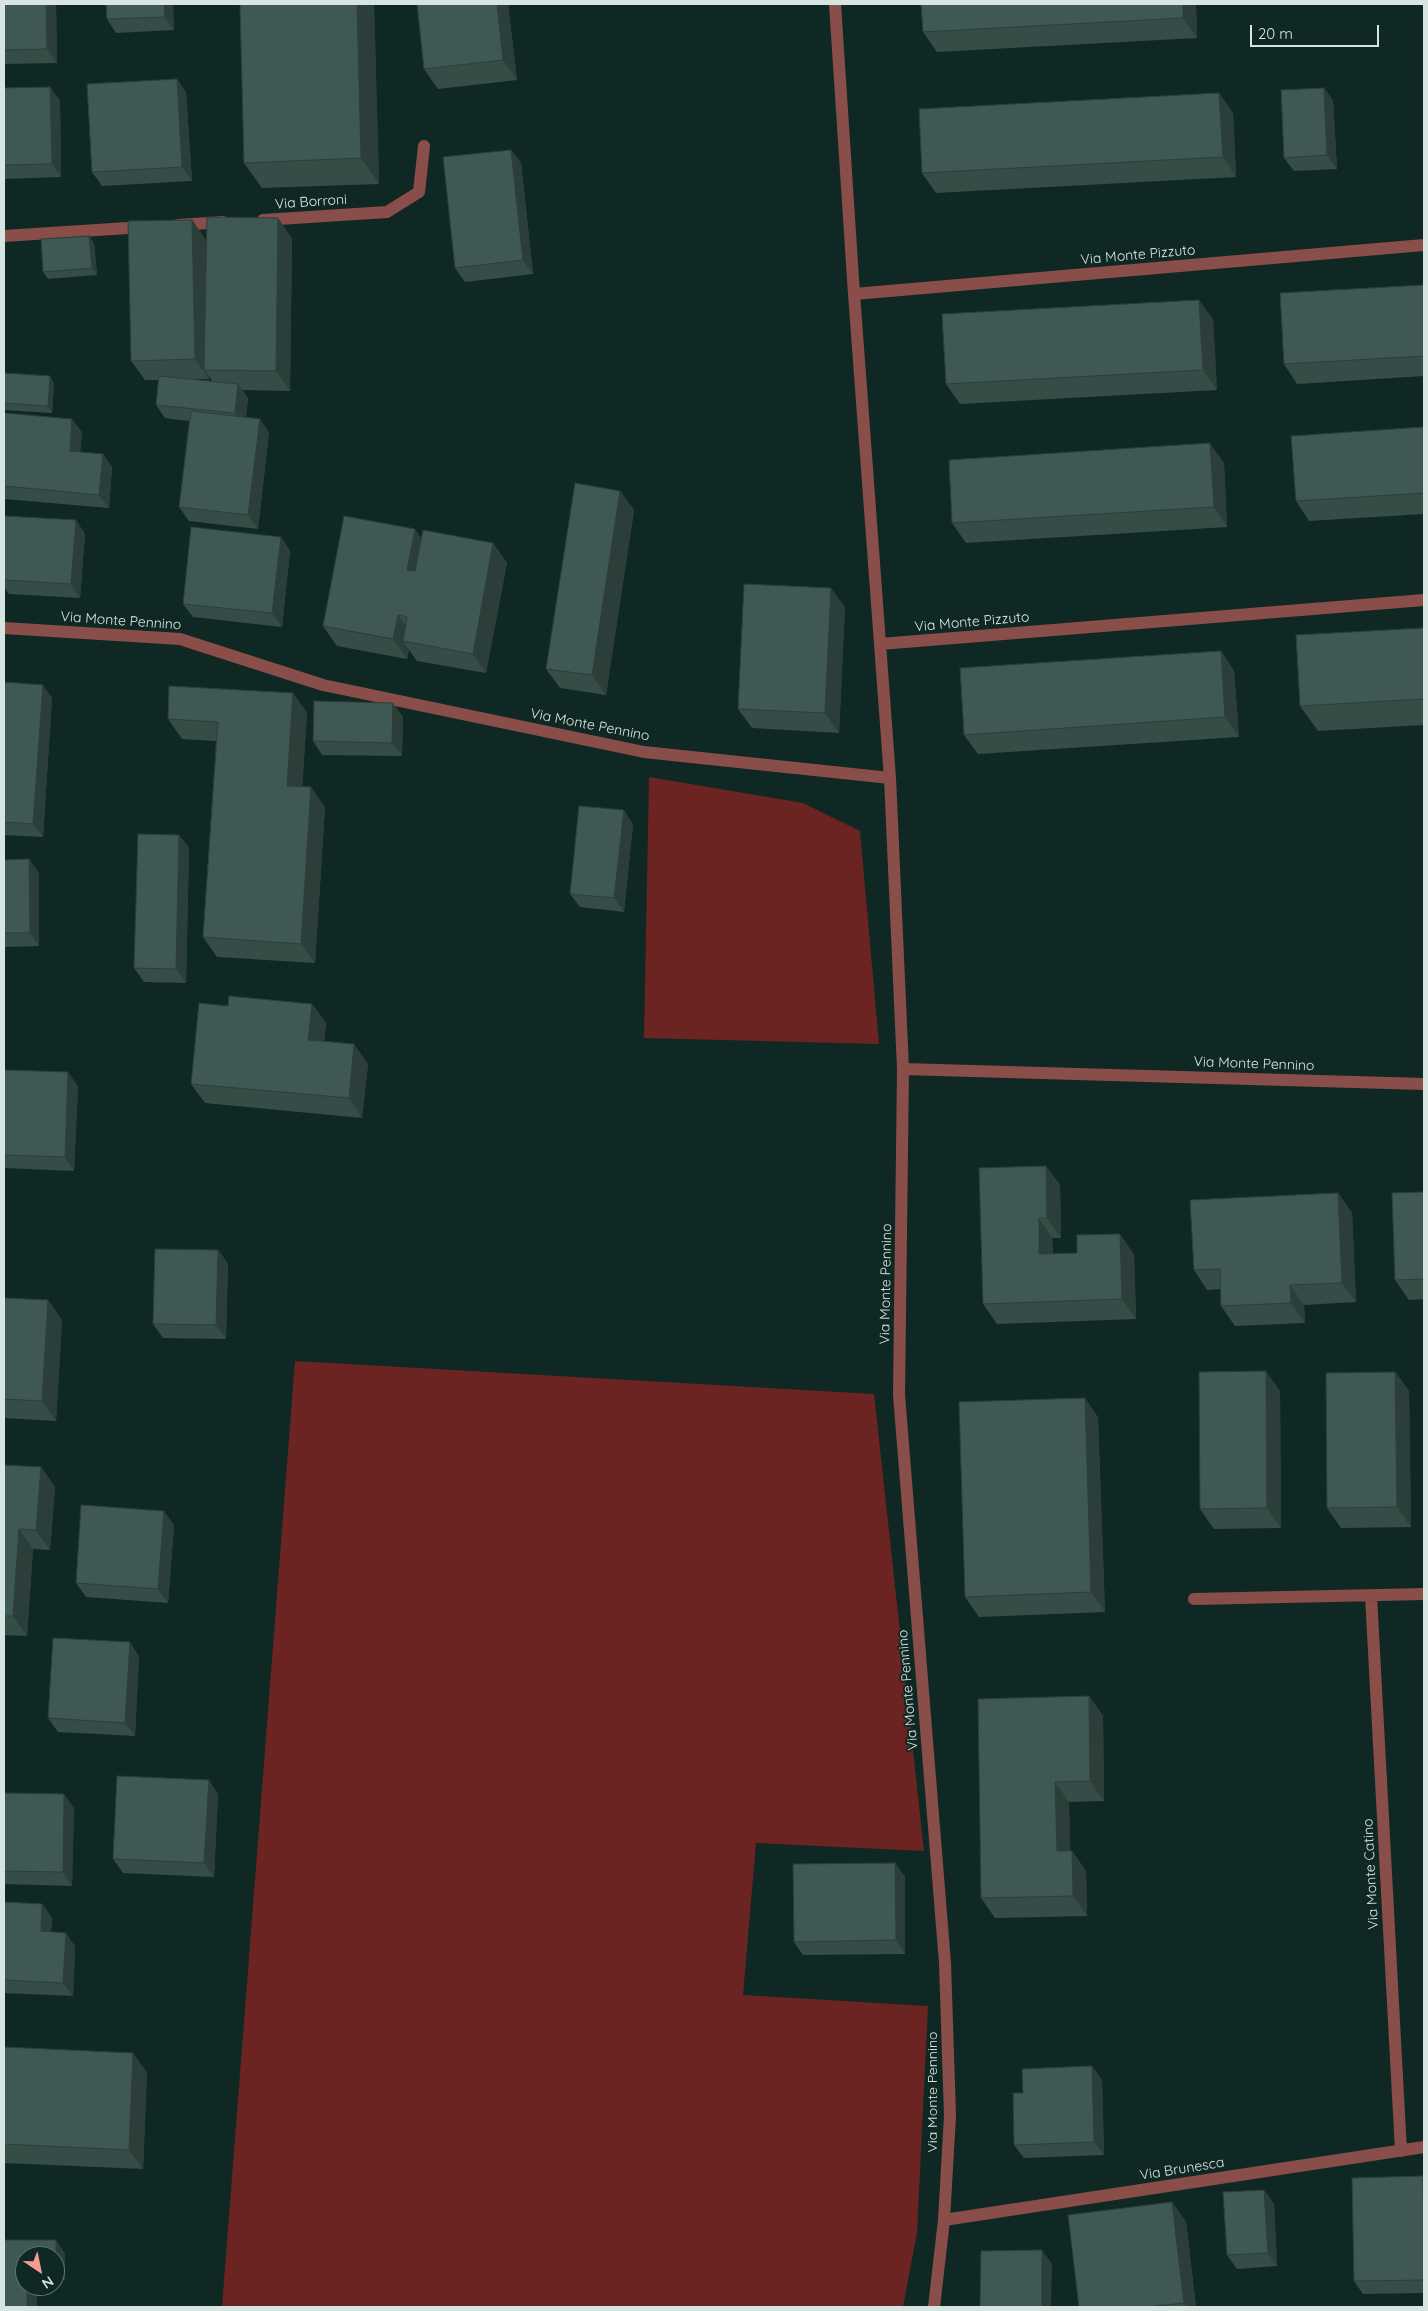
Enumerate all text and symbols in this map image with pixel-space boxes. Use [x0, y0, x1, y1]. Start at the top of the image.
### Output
scale bar [1253, 15, 1382, 47]
text: 20 m [1258, 24, 1293, 43]
street label: Via Borroni [274, 191, 348, 213]
street label: Via Monte Pizzuto [1080, 242, 1196, 268]
street label: Via Monte Pennino [60, 608, 182, 634]
street label: Via Monte Pizzuto [914, 609, 1030, 635]
street label: Via Monte Pennino [529, 705, 651, 745]
street label: Via Monte Pennino [1193, 1053, 1315, 1075]
street label: Via Monte Pennino [877, 1223, 895, 1345]
street label: Via Monte Pennino [894, 1629, 922, 1751]
street label: Via Monte Catino [1360, 1818, 1382, 1930]
street label: Via Monte Pennino [925, 2032, 941, 2152]
street label: Via Brunesca [1139, 2154, 1225, 2184]
north arrow [15, 2246, 65, 2296]
text: N [39, 2272, 57, 2293]

